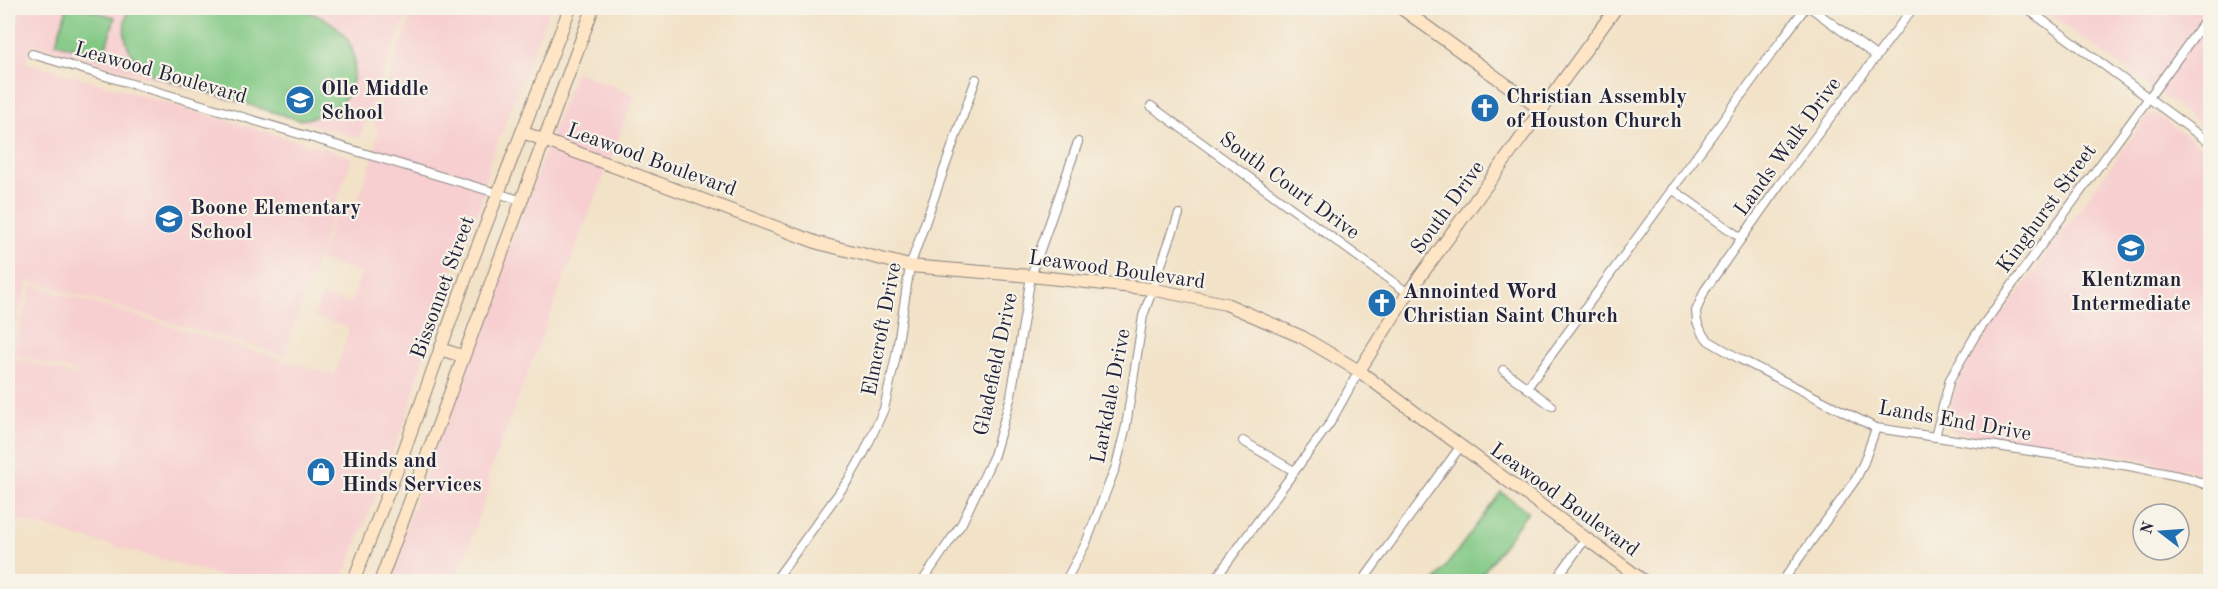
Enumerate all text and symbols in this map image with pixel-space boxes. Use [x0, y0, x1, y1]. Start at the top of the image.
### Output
street label: Leawood Boulevard [72, 39, 249, 108]
street label: Lands Walk Drive [1731, 74, 1845, 220]
place label: Olle Middle School [321, 79, 429, 124]
school or university icon: Olle Middle School [284, 84, 316, 116]
place label: Christian Assembly of Houston Church [1506, 87, 1687, 132]
church icon: Christian Assembly of Houston Church [1469, 92, 1501, 124]
street label: Leawood Boulevard [564, 120, 739, 201]
street label: South Court Drive [1215, 129, 1363, 244]
street label: Kinghurst Street [1994, 141, 2101, 277]
street label: South Drive [1407, 157, 1489, 258]
place label: Boone Elementary School [190, 198, 361, 243]
school or university icon: Boone Elementary School [153, 203, 185, 235]
street label: Bissonnet Street [408, 213, 479, 362]
school or university icon: Klentzman Intermediate [2115, 232, 2147, 264]
street label: Leawood Boulevard [1027, 248, 1207, 293]
street label: Elmcroft Drive [859, 261, 906, 398]
place label: Klentzman Intermediate [2071, 270, 2191, 315]
place label: Annointed Word Christian Saint Church [1403, 282, 1618, 327]
church icon: Annointed Word Christian Saint Church [1366, 287, 1398, 319]
street label: Gladefield Drive [971, 291, 1022, 438]
street label: Larkdale Drive [1088, 327, 1135, 466]
street label: Lands End Drive [1877, 398, 2033, 445]
street label: Leawood Boulevard [1486, 439, 1642, 561]
place label: Hinds and Hinds Services [342, 451, 482, 496]
shop icon: Hinds and Hinds Services [305, 456, 337, 488]
north arrow [2131, 502, 2191, 562]
text: N [2139, 519, 2158, 536]

